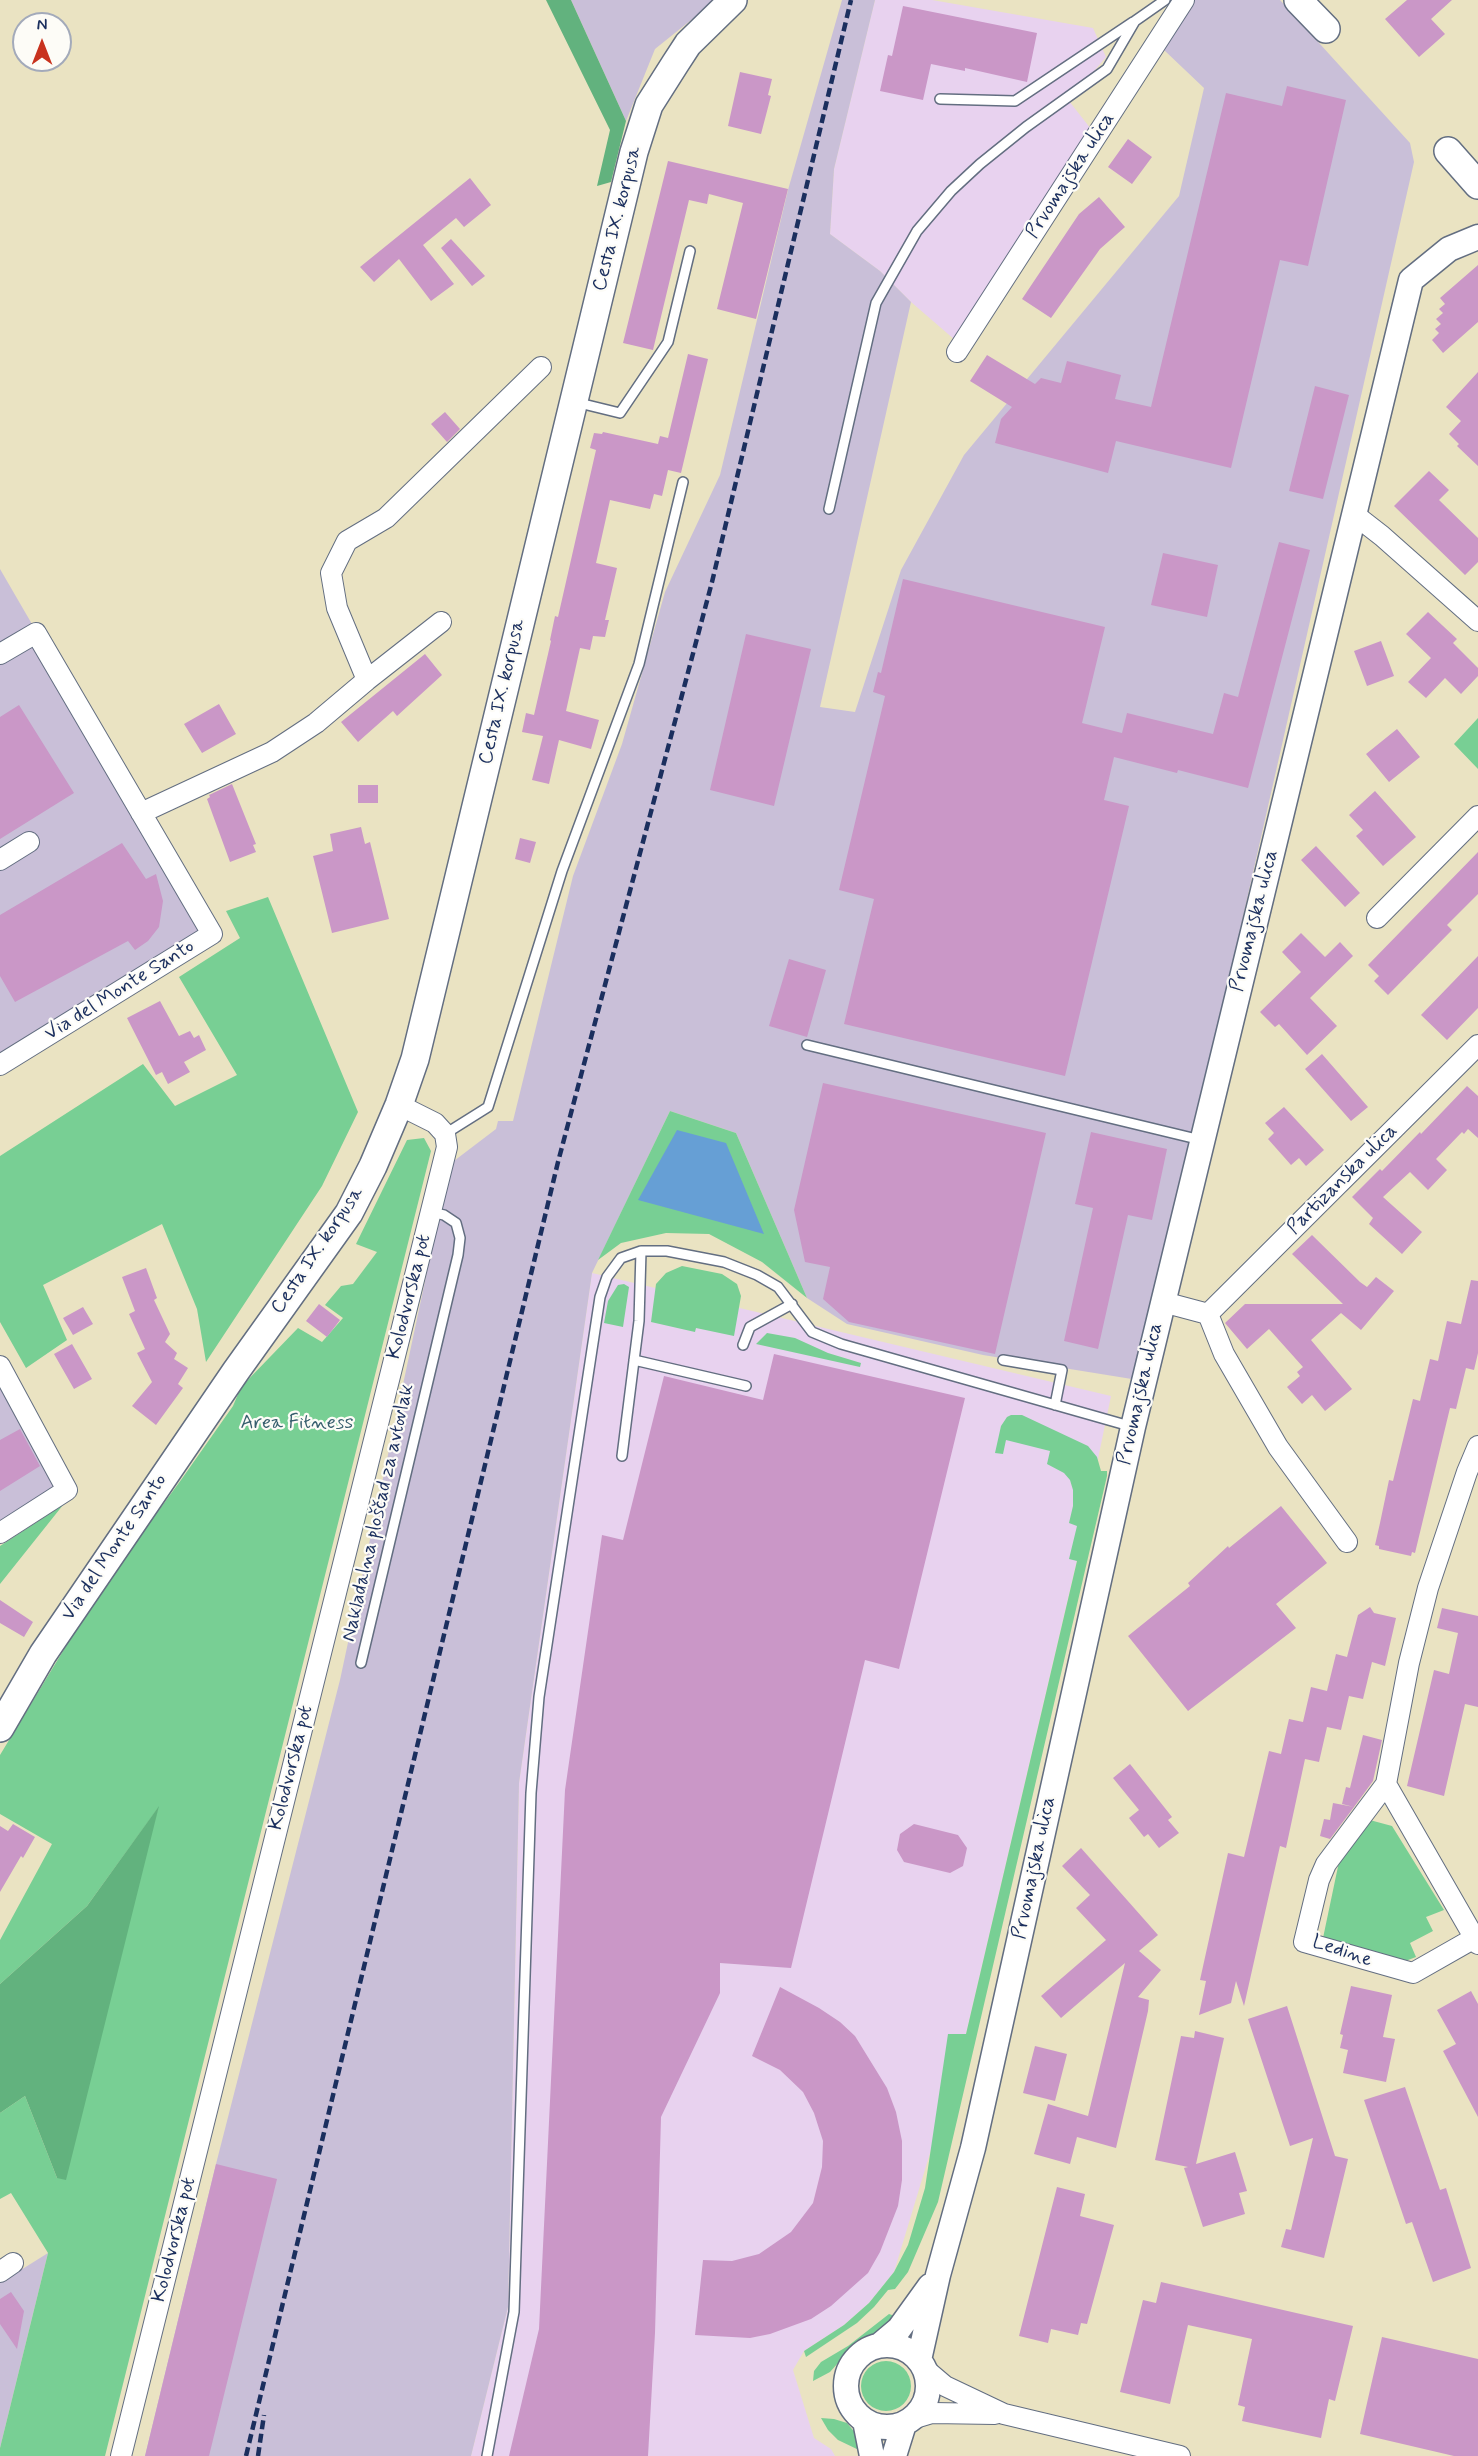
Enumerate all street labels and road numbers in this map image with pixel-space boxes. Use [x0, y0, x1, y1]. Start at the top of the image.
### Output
street label: Prvomajska ulica [1021, 109, 1121, 243]
street label: Cesta IX. korpusa [588, 144, 648, 294]
street label: Cesta IX. korpusa [475, 617, 531, 767]
street label: Prvomajska ulica [1226, 848, 1284, 994]
street label: Via del Monte Santo [41, 935, 199, 1047]
street label: Partizanska ulica [1283, 1120, 1403, 1240]
street label: Cesta IX. korpusa [267, 1183, 369, 1319]
street label: Kolodvorska pot [383, 1232, 437, 1362]
street label: Prvomajska ulica [1113, 1321, 1169, 1467]
street label: Nakladalna ploščad za avtovlak [338, 1382, 420, 1644]
street label: Via del Monte Santo [57, 1470, 173, 1626]
street label: Kolodvorska pot [265, 1703, 319, 1833]
street label: Prvomajska ulica [1008, 1795, 1062, 1941]
street label: Ledine [1309, 1931, 1375, 1973]
street label: Kolodvorska pot [148, 2175, 202, 2305]

